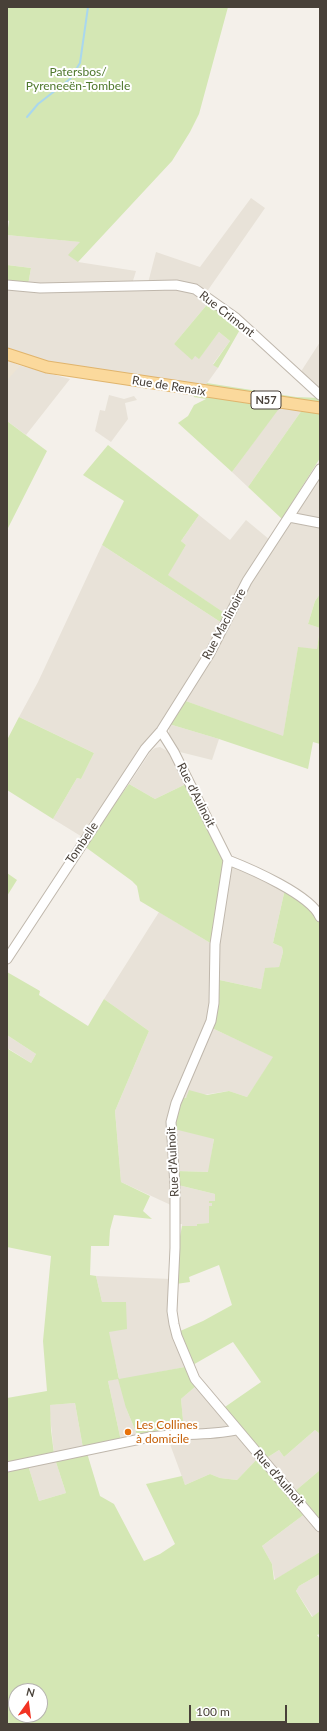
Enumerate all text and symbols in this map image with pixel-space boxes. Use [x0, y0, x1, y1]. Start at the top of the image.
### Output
park label: Patersbos/ Pyreneeën-Tombele [26, 65, 130, 93]
street label: Rue Crimont [196, 288, 258, 340]
street label: Rue de Renaix [131, 373, 207, 399]
road number: N57 [251, 391, 281, 409]
street label: Rue Maclinoire [199, 586, 249, 662]
street label: Rue d'Aulnoit [174, 761, 218, 829]
street label: Tombelle [63, 819, 101, 867]
street label: Rue d'Aulnoit [164, 1127, 182, 1197]
place label: Les Collines à domicile [136, 1418, 198, 1446]
marker: Les Collines à domicile [123, 1427, 133, 1437]
street label: Rue d'Aulnoit [251, 1447, 307, 1509]
north arrow [8, 1683, 48, 1723]
text: N [25, 1685, 36, 1699]
scale bar [191, 1697, 289, 1723]
text: 100 m [196, 1704, 230, 1719]

